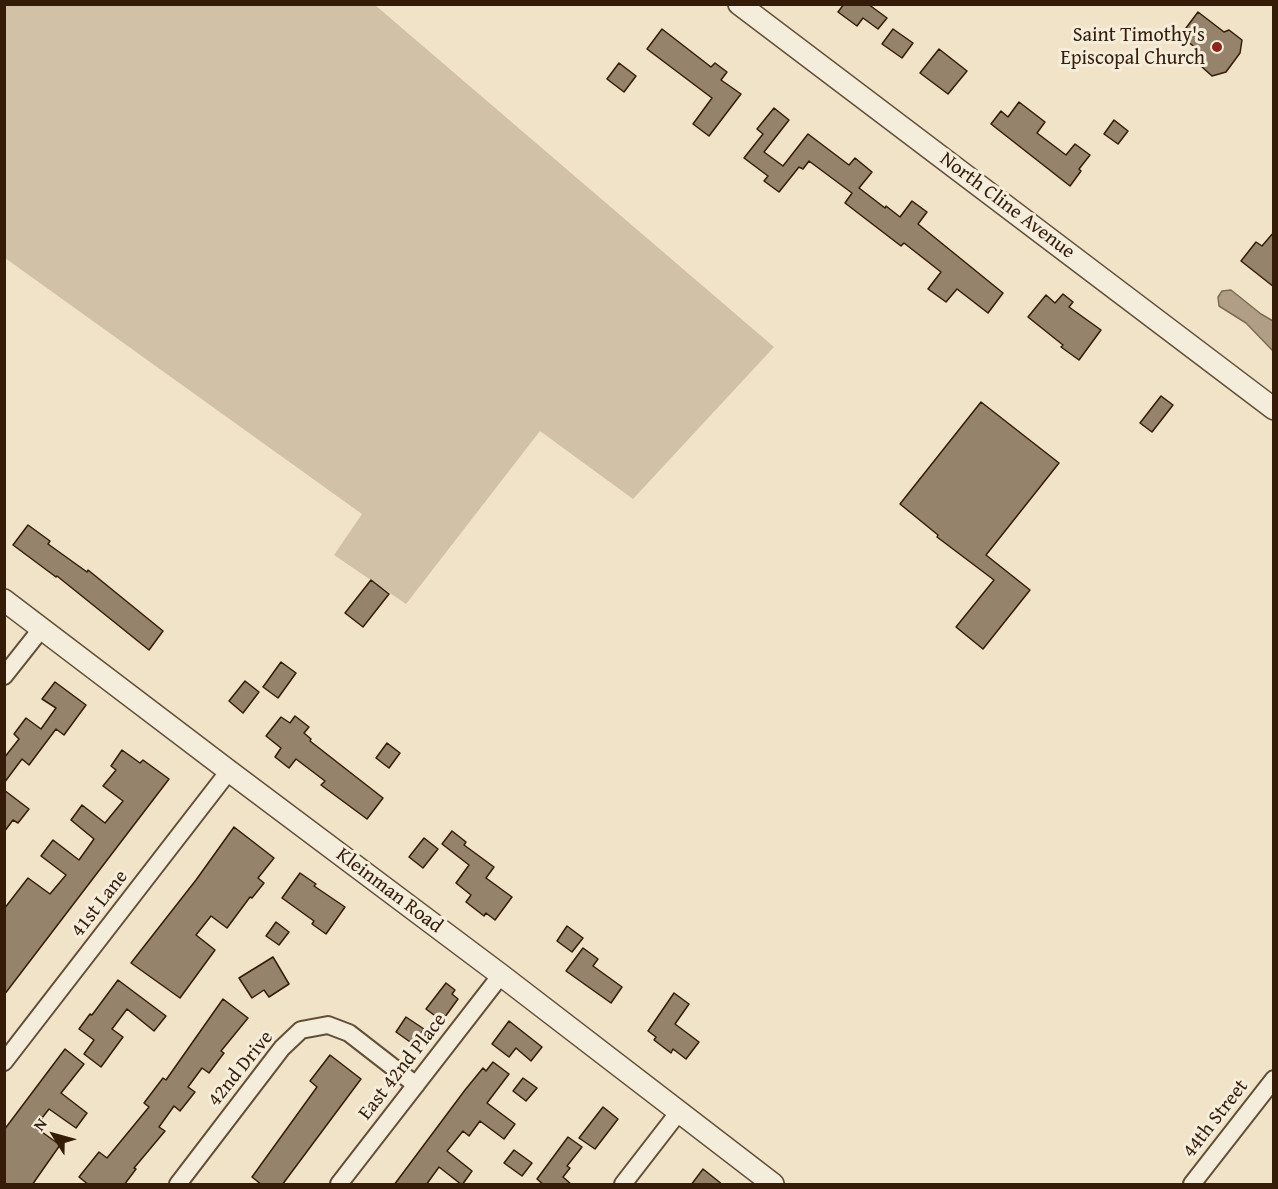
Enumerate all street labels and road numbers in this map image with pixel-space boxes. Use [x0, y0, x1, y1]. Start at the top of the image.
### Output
street label: North Cline Avenue [935, 147, 1079, 265]
street label: Kleinman Road [331, 843, 447, 939]
street label: 41st Lane [66, 866, 134, 942]
street label: East 42nd Place [354, 1009, 452, 1125]
street label: 42nd Drive [203, 1026, 279, 1112]
street label: 44th Street [1178, 1075, 1254, 1163]

